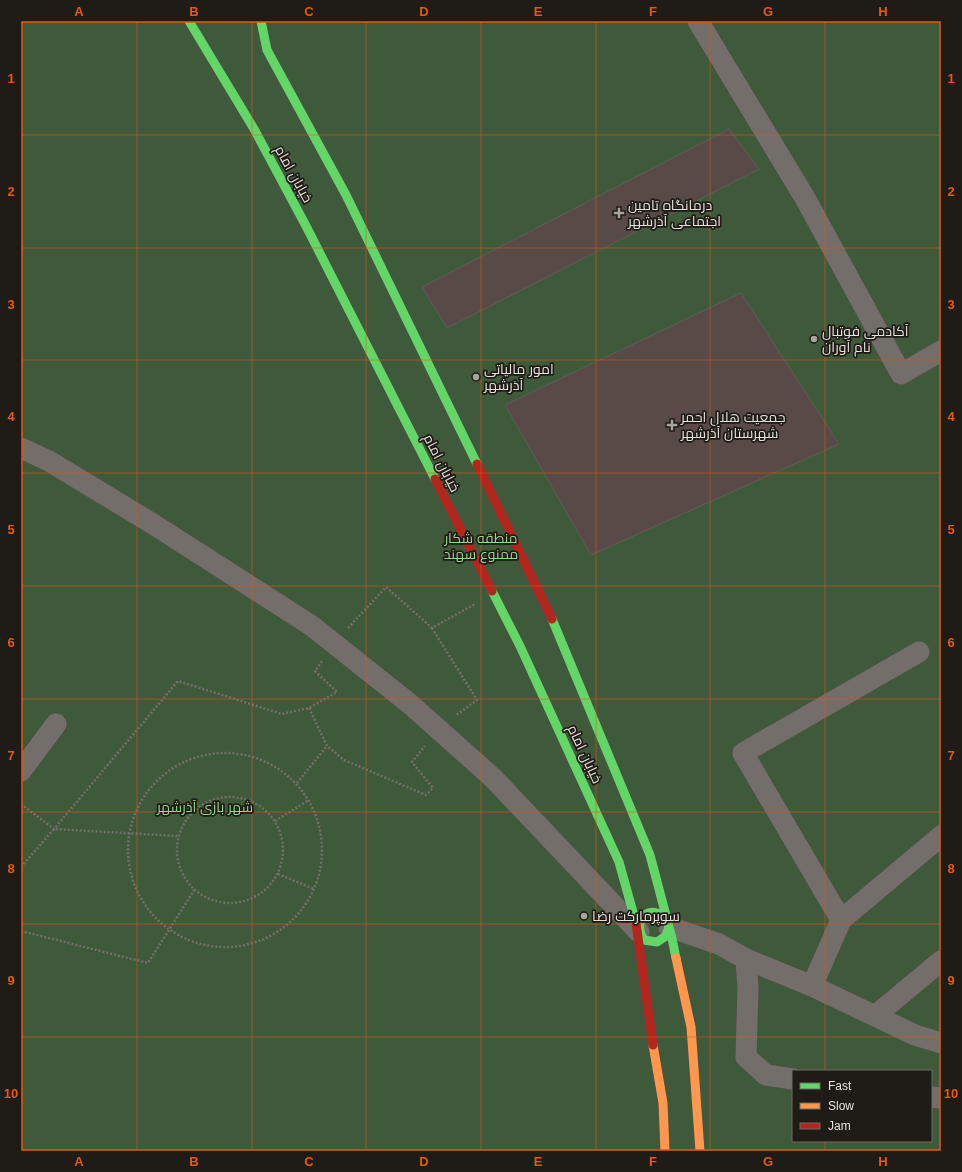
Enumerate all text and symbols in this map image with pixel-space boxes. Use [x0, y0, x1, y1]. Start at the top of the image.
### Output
text: A [74, 4, 84, 19]
text: B [189, 4, 199, 19]
text: C [304, 4, 314, 19]
text: D [419, 4, 429, 19]
text: E [534, 4, 543, 19]
text: F [649, 4, 657, 19]
text: G [763, 4, 773, 19]
text: H [878, 4, 888, 19]
text: 1 [7, 71, 15, 86]
text: 1 [947, 71, 955, 86]
street label: خیابان امام [270, 143, 316, 206]
text: 2 [7, 184, 15, 199]
text: 2 [947, 184, 955, 199]
place label: درمانگاه تامین اجتماعی آذرشهر [627, 197, 721, 229]
marker: درمانگاه تامین اجتماعی آذرشهر [613, 207, 625, 219]
text: 3 [7, 297, 15, 312]
text: 3 [947, 297, 955, 312]
place label: آکادمی فوتبال نام آوران [822, 323, 909, 357]
marker: آکادمی فوتبال نام آوران [809, 334, 819, 344]
place label: امور مالیاتی آذرشهر [483, 361, 554, 393]
marker: امور مالیاتی آذرشهر [471, 372, 481, 382]
text: 4 [7, 409, 15, 424]
place label: جمعیت هلال احمر شهرستان آذرشهر [680, 409, 786, 441]
text: 4 [947, 409, 955, 424]
marker: جمعیت هلال احمر شهرستان آذرشهر [666, 419, 678, 431]
street label: خیابان امام [419, 431, 463, 495]
text: 5 [7, 522, 15, 537]
text: 5 [947, 522, 955, 537]
park label: منطقه شکار ممنوع سهند [443, 530, 518, 563]
text: 6 [7, 635, 15, 650]
text: 6 [947, 635, 955, 650]
street label: خیابان امام [563, 722, 606, 787]
text: 7 [7, 748, 15, 763]
text: 7 [947, 748, 955, 763]
park label: شهر بازی آذرشهر [156, 799, 253, 815]
text: 8 [7, 861, 15, 876]
text: 8 [947, 861, 955, 876]
place label: سوپرمارکت رضا [592, 908, 680, 926]
marker: سوپرمارکت رضا [579, 911, 589, 921]
text: 9 [7, 973, 15, 988]
text: 9 [947, 973, 955, 988]
legend [792, 1070, 932, 1142]
text: Fast [828, 1079, 852, 1093]
text: 10 [4, 1086, 18, 1101]
text: 10 [944, 1086, 958, 1101]
text: Slow [828, 1099, 854, 1113]
text: Jam [828, 1119, 851, 1133]
text: A [74, 1154, 84, 1169]
text: B [189, 1154, 199, 1169]
text: C [304, 1154, 314, 1169]
text: D [419, 1154, 429, 1169]
text: E [534, 1154, 543, 1169]
text: F [649, 1154, 657, 1169]
text: G [763, 1154, 773, 1169]
text: H [878, 1154, 888, 1169]

